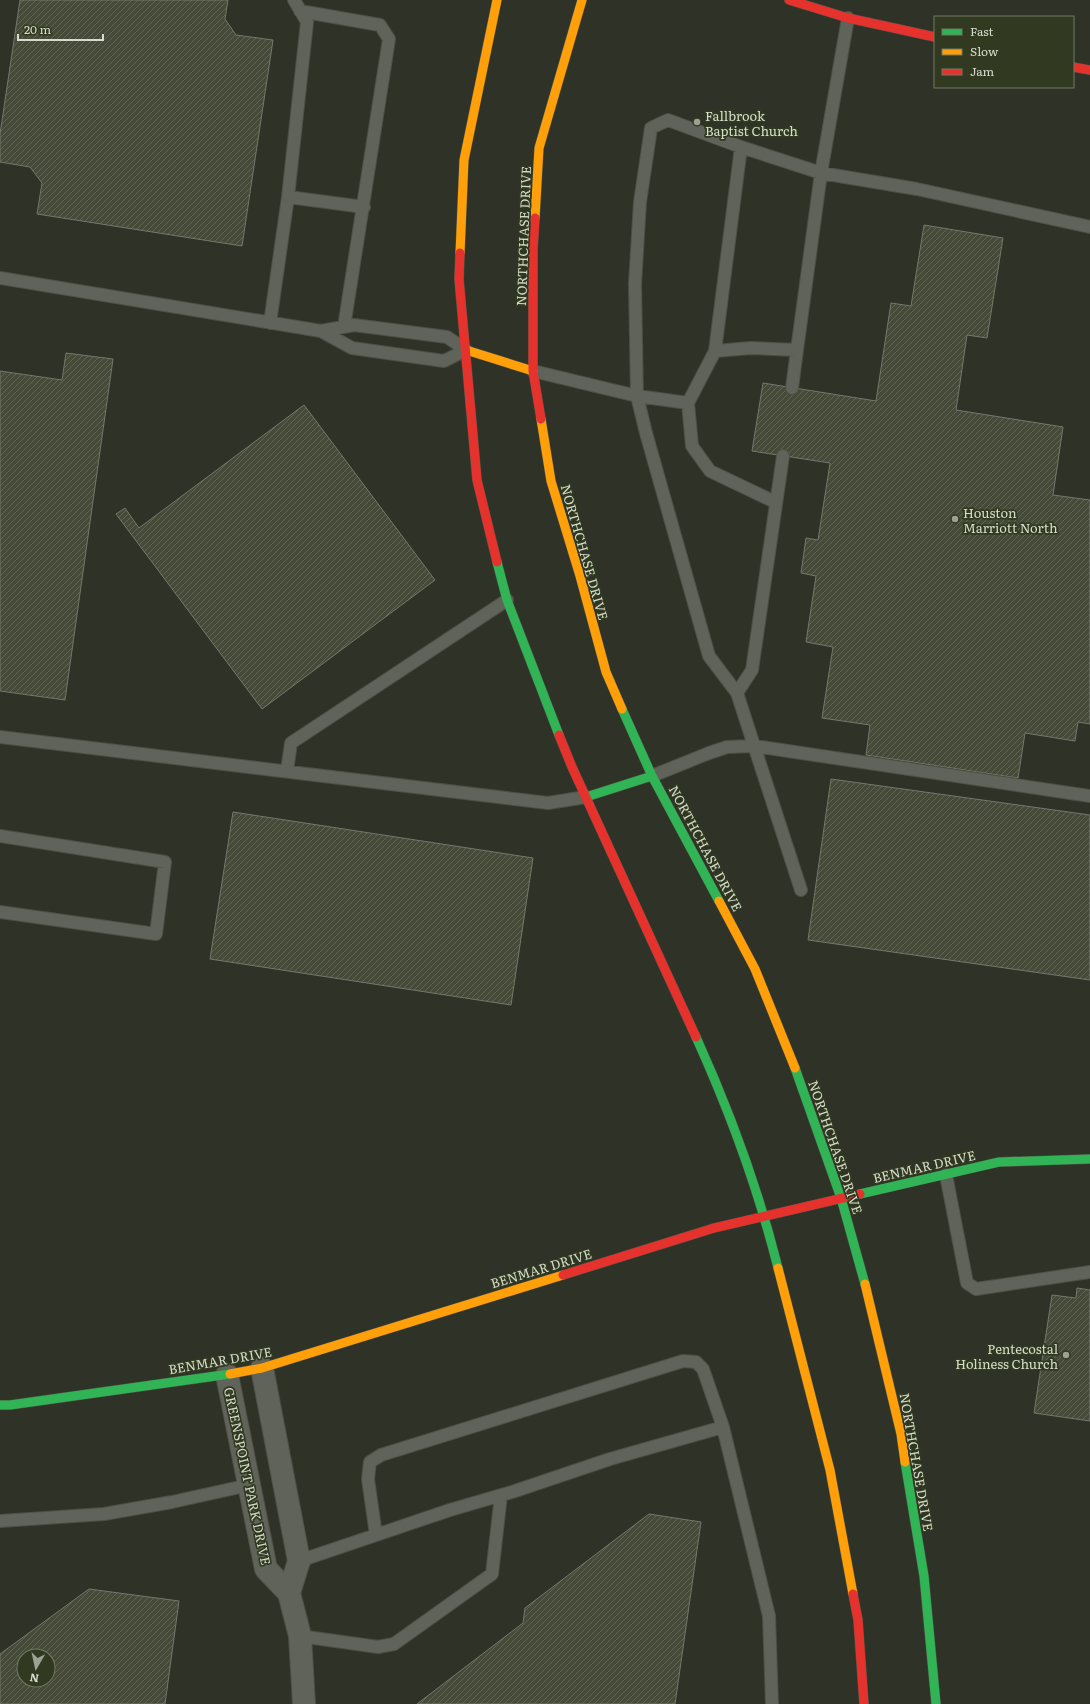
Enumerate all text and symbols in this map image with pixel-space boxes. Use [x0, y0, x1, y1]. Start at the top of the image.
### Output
scale bar [18, 16, 103, 42]
legend [934, 16, 1074, 88]
text: 20 m [24, 20, 51, 38]
text: Fast [970, 22, 994, 40]
text: Slow [970, 42, 999, 60]
text: Jam [970, 62, 995, 80]
place label: Fallbrook Baptist Church [705, 106, 798, 140]
marker: Fallbrook Baptist Church [692, 117, 702, 127]
street label: NORTHCHASE DRIVE [511, 166, 535, 306]
street label: NORTHCHASE DRIVE [557, 482, 613, 622]
place label: Houston Marriott North [963, 503, 1058, 537]
marker: Houston Marriott North [950, 514, 960, 524]
street label: NORTHCHASE DRIVE [665, 782, 747, 914]
street label: NORTHCHASE DRIVE [804, 1078, 868, 1216]
street label: BENMAR DRIVE [871, 1145, 977, 1187]
street label: BENMAR DRIVE [488, 1244, 594, 1292]
place label: Pentecostal Holiness Church [955, 1339, 1059, 1373]
street label: BENMAR DRIVE [167, 1342, 273, 1378]
marker: Pentecostal Holiness Church [1061, 1350, 1071, 1360]
street label: GREENSPOINT PARK DRIVE [220, 1385, 276, 1567]
street label: NORTHCHASE DRIVE [895, 1391, 939, 1533]
north arrow [16, 1648, 56, 1688]
text: N [28, 1670, 40, 1687]

